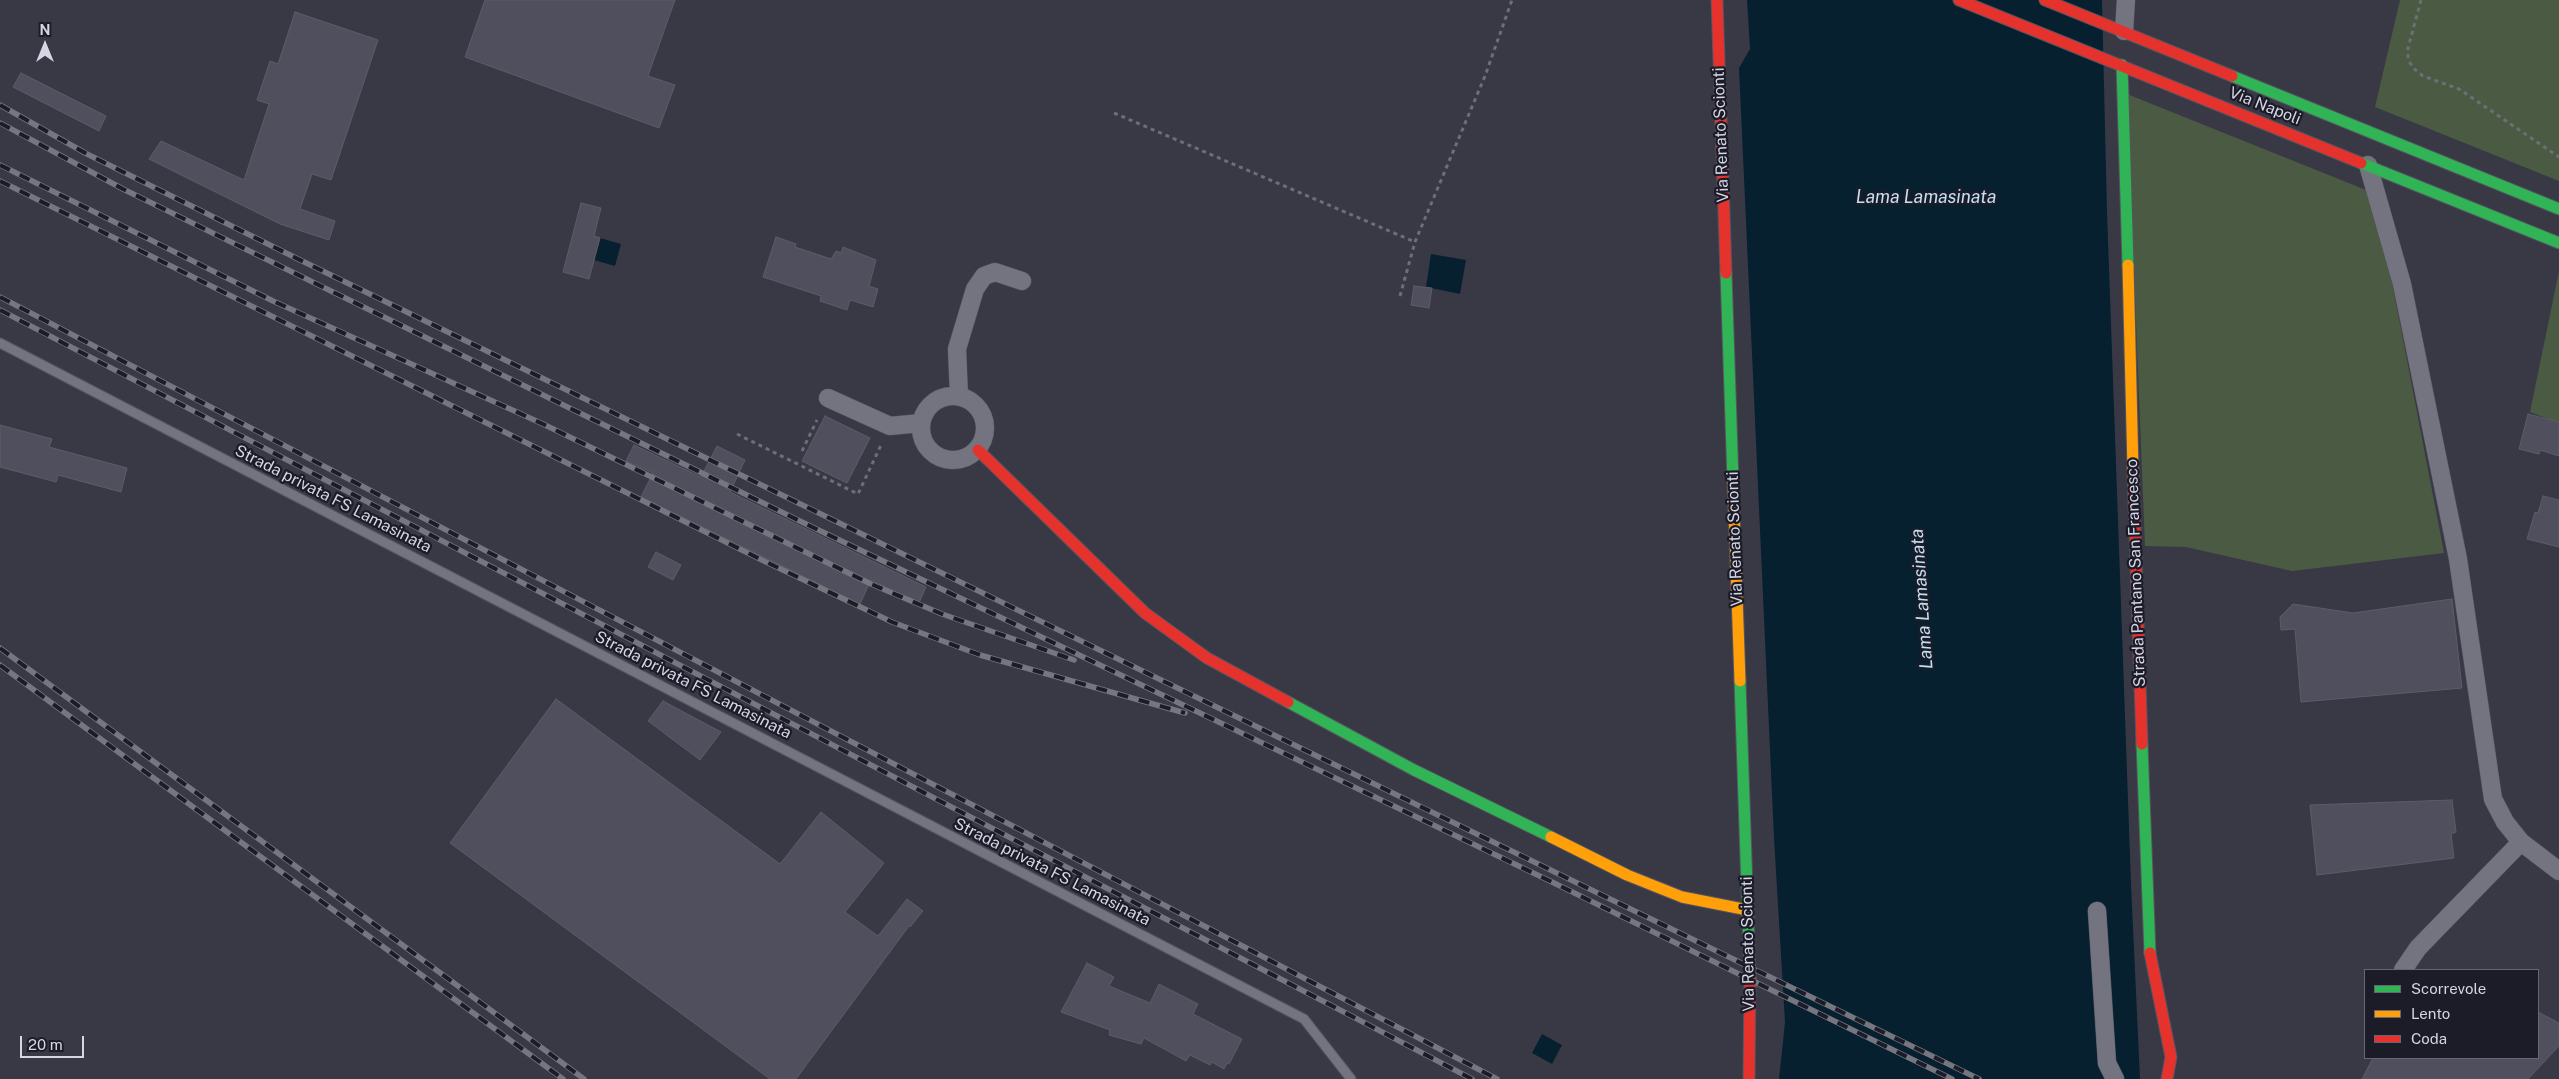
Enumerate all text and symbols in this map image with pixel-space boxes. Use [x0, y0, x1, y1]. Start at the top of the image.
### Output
north arrow [20, 20, 70, 70]
text: N [40, 22, 50, 38]
street label: Via Renato Scionti [1709, 67, 1733, 203]
street label: Via Napoli [2226, 83, 2304, 129]
water label: Lama Lamasinata [1856, 186, 1996, 208]
street label: Strada privata FS Lamasinata [232, 441, 434, 557]
street label: Strada Pantano San Francesco [2122, 459, 2150, 687]
street label: Via Renato Scionti [1723, 471, 1747, 607]
water label: Lama Lamasinata [1906, 528, 1938, 670]
street label: Strada privata FS Lamasinata [592, 627, 794, 743]
street label: Strada privata FS Lamasinata [951, 814, 1153, 930]
street label: Via Renato Scionti [1737, 876, 1759, 1012]
legend [2364, 969, 2539, 1059]
text: Scorrevole [2411, 980, 2486, 997]
text: Lento [2411, 1005, 2450, 1022]
scale bar [22, 1026, 86, 1058]
text: Coda [2411, 1030, 2447, 1047]
text: 20 m [28, 1036, 63, 1053]

